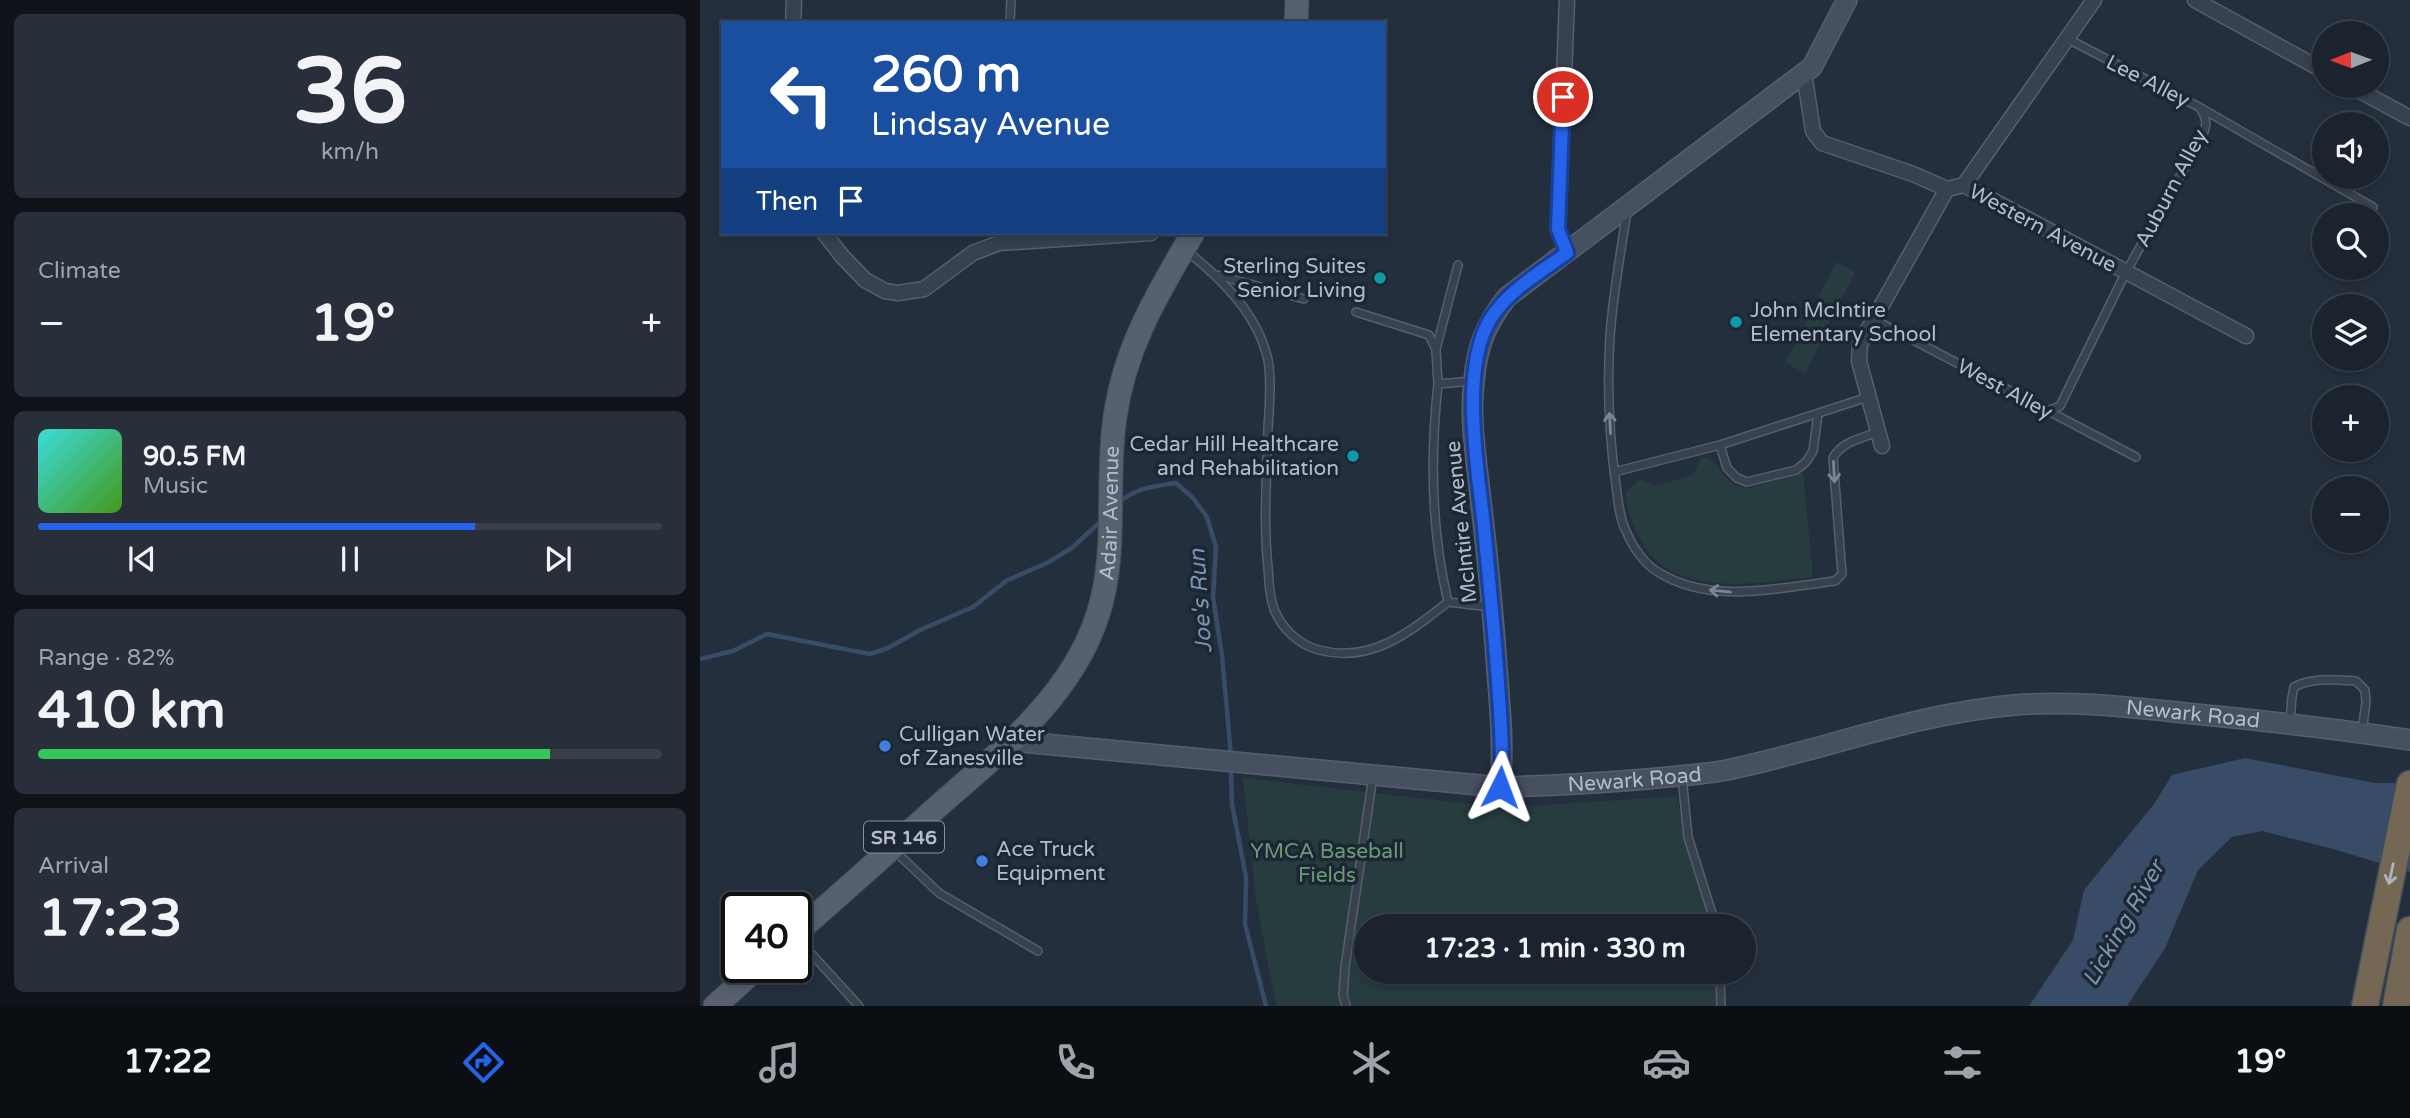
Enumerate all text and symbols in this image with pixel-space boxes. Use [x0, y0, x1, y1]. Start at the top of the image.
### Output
north arrow [2312, 21, 2389, 98]
map controls [2312, 21, 2389, 553]
text: 36 [293, 37, 407, 147]
text: 260 m [871, 46, 1021, 105]
icon: left [756, 49, 847, 140]
street label: Lee Alley [2102, 50, 2194, 113]
pin [1533, 67, 1593, 127]
icon: arrive [1544, 78, 1582, 116]
text: Lindsay Avenue [871, 106, 1110, 144]
button: sound [2312, 112, 2389, 189]
street label: Auburn Alley [2130, 125, 2213, 251]
text: km/h [321, 138, 379, 166]
street label: Western Avenue [1965, 179, 2121, 278]
icon: arrive [832, 182, 870, 220]
text: Then [756, 186, 818, 217]
button: search [2312, 203, 2389, 280]
place label: Sterling Suites Senior Living [1223, 254, 1366, 303]
text: Climate [38, 257, 121, 285]
marker: Sterling Suites Senior Living [1372, 270, 1388, 286]
text: 19° [310, 292, 395, 355]
button: layers [2312, 294, 2389, 371]
place label: John McIntire Elementary School [1750, 298, 1937, 347]
text: − [38, 301, 65, 347]
text: + [641, 301, 662, 347]
marker: John McIntire Elementary School [1728, 314, 1744, 330]
street label: West Alley [1953, 354, 2057, 425]
button: + [2312, 385, 2389, 462]
one-way arrow [1604, 412, 1617, 435]
place label: Cedar Hill Healthcare and Rehabilitation [1130, 432, 1339, 481]
street label: McIntire Avenue [1441, 439, 1482, 604]
text: 90.5 FM [143, 441, 246, 472]
street label: Adair Avenue [1094, 445, 1125, 582]
marker: Cedar Hill Healthcare and Rehabilitation [1345, 448, 1361, 464]
one-way arrow [1828, 460, 1841, 483]
text: Music [143, 472, 208, 500]
button: − [2312, 476, 2389, 553]
icon: previous [123, 540, 161, 578]
icon: pause [331, 540, 369, 578]
icon: next [539, 540, 577, 578]
water label: Joe's Run [1183, 547, 1219, 654]
one-way arrow [1709, 584, 1732, 597]
text: Range · 82% [38, 644, 174, 672]
text: 410 km [38, 679, 226, 742]
street label: Newark Road [2125, 695, 2261, 734]
place label: Culligan Water of Zanesville [899, 722, 1045, 771]
marker: Culligan Water of Zanesville [877, 738, 893, 754]
position arrow [1463, 750, 1537, 824]
street label: Newark Road [1567, 762, 1703, 797]
road number: SR 146 [864, 822, 944, 852]
place label: Ace Truck Equipment [996, 837, 1105, 886]
park label: YMCA Baseball Fields [1250, 839, 1404, 888]
text: Arrival [38, 852, 109, 880]
marker: Ace Truck Equipment [974, 853, 990, 869]
water label: Licking River [2077, 853, 2173, 991]
one-way arrow [2383, 862, 2397, 885]
text: 17:23 [38, 887, 182, 950]
speed limit sign: 40 [721, 892, 812, 983]
text: 17:23 · 1 min · 330 m [1424, 933, 1686, 964]
icon: directions [459, 1038, 508, 1087]
icon: music [755, 1038, 804, 1087]
icon: phone [1051, 1038, 1100, 1087]
icon: climate [1347, 1038, 1396, 1087]
icon: car [1642, 1038, 1691, 1087]
icon: filters [1938, 1038, 1987, 1087]
text: 17:22 [123, 1043, 212, 1081]
text: 19° [2234, 1043, 2286, 1081]

